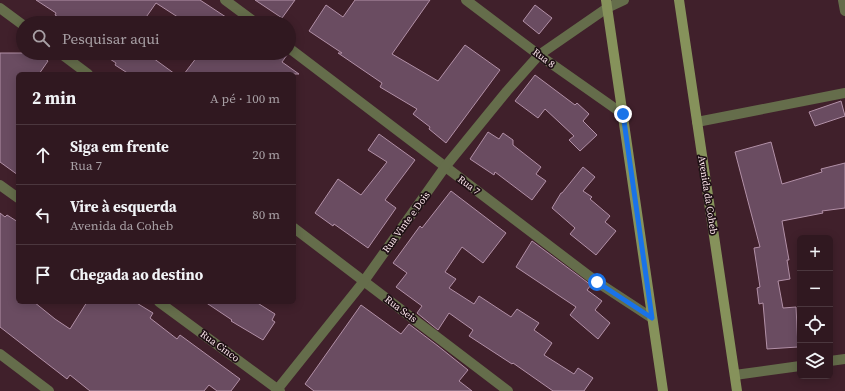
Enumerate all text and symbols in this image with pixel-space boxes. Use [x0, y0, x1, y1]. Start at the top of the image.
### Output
search box [16, 16, 296, 60]
icon: search [30, 27, 52, 49]
text: Pesquisar aqui [62, 28, 159, 49]
street label: Rua 8 [530, 45, 558, 71]
text: 2 min [32, 86, 76, 110]
text: A pé · 100 m [210, 90, 280, 107]
route end [614, 105, 632, 123]
text: Siga em frente [70, 136, 169, 157]
icon: ahead [32, 144, 54, 166]
text: 20 m [252, 146, 280, 163]
street label: Avenida da Coheb [695, 155, 721, 235]
text: Rua 7 [70, 157, 102, 174]
street label: Rua 7 [455, 172, 483, 198]
street label: Rua Vinte e Dois [379, 189, 433, 255]
text: Vire à esquerda [70, 196, 177, 217]
icon: left [32, 204, 54, 226]
text: 80 m [252, 206, 280, 223]
text: Avenida da Coheb [70, 217, 173, 234]
map controls [797, 235, 833, 379]
button: + [797, 235, 833, 271]
icon: arrive [32, 264, 54, 286]
text: Chegada ao destino [70, 264, 203, 285]
button: − [797, 271, 833, 307]
route start [588, 273, 606, 291]
street label: Rua Seis [382, 293, 420, 325]
button: locate [797, 307, 833, 343]
street label: Rua Cinco [198, 327, 243, 365]
button: layers [797, 343, 833, 379]

